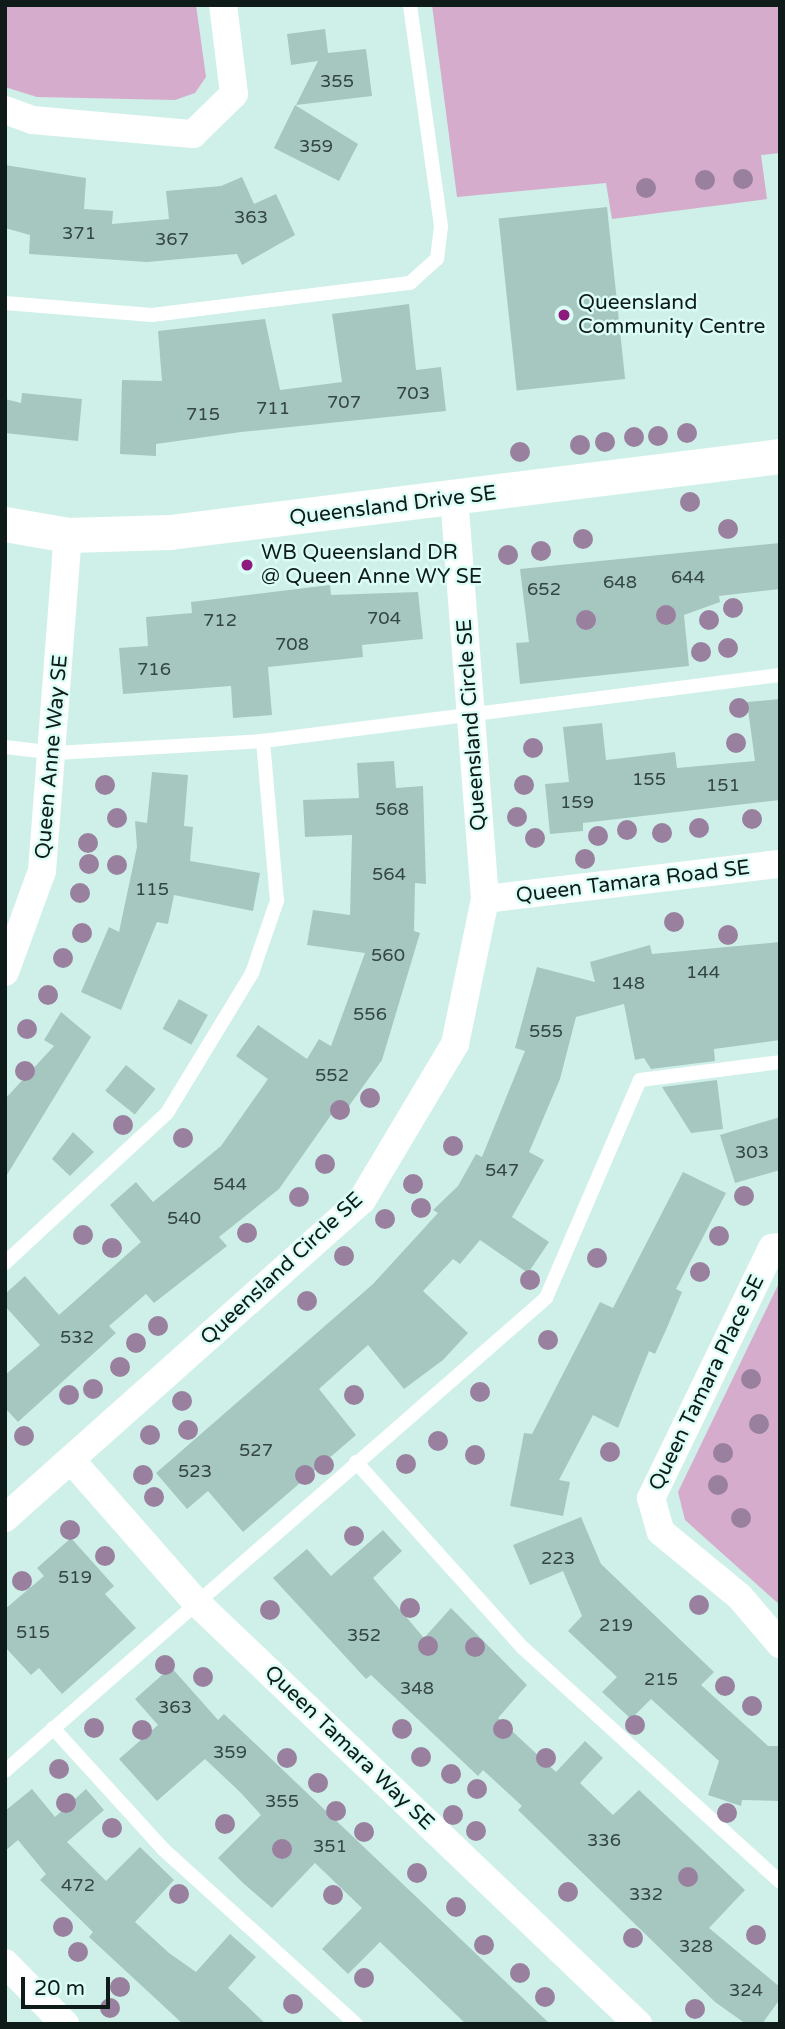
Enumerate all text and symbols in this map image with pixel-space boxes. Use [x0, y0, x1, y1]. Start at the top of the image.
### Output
house number: 355 [320, 70, 354, 92]
house number: 359 [299, 135, 333, 157]
house number: 363 [234, 206, 268, 228]
house number: 371 [62, 222, 96, 244]
house number: 367 [155, 228, 189, 250]
place label: Queensland Community Centre [578, 290, 765, 340]
marker: Queensland Community Centre [556, 307, 572, 323]
house number: 703 [396, 382, 430, 404]
house number: 707 [327, 391, 361, 413]
house number: 711 [256, 397, 290, 419]
house number: 715 [186, 403, 220, 425]
street label: Queensland Drive SE [288, 481, 498, 531]
place label: WB Queensland DR @ Queen Anne WY SE [261, 540, 482, 590]
marker: WB Queensland DR @ Queen Anne WY SE [239, 557, 255, 573]
house number: 644 [671, 566, 705, 588]
house number: 648 [603, 571, 637, 593]
house number: 652 [527, 578, 561, 600]
house number: 704 [367, 607, 401, 629]
house number: 712 [203, 609, 237, 631]
street label: Queensland Circle SE [452, 618, 492, 832]
house number: 708 [275, 633, 309, 655]
street label: Queen Anne Way SE [31, 654, 73, 860]
house number: 716 [137, 658, 171, 680]
house number: 155 [632, 768, 666, 790]
house number: 151 [706, 774, 740, 796]
house number: 159 [560, 791, 594, 813]
house number: 568 [375, 798, 409, 820]
street label: Queen Tamara Road SE [515, 855, 751, 909]
house number: 564 [372, 863, 406, 885]
house number: 115 [135, 878, 169, 900]
house number: 560 [371, 944, 405, 966]
house number: 144 [686, 961, 720, 983]
house number: 148 [611, 972, 645, 994]
house number: 556 [353, 1003, 387, 1025]
house number: 555 [529, 1020, 563, 1042]
house number: 552 [315, 1064, 349, 1086]
house number: 303 [735, 1141, 769, 1163]
house number: 547 [485, 1159, 519, 1181]
house number: 544 [213, 1173, 247, 1195]
street label: Queensland Circle SE [196, 1187, 368, 1351]
house number: 540 [167, 1207, 201, 1229]
street label: Queen Tamara Place SE [644, 1271, 770, 1495]
house number: 532 [60, 1326, 94, 1348]
house number: 527 [239, 1439, 273, 1461]
house number: 523 [178, 1460, 212, 1482]
house number: 223 [541, 1547, 575, 1569]
house number: 519 [58, 1566, 92, 1588]
house number: 219 [599, 1614, 633, 1636]
house number: 515 [16, 1621, 50, 1643]
house number: 352 [347, 1624, 381, 1646]
street label: Queen Tamara Way SE [259, 1660, 439, 1836]
house number: 215 [644, 1668, 678, 1690]
house number: 348 [400, 1677, 434, 1699]
house number: 363 [158, 1696, 192, 1718]
house number: 359 [213, 1741, 247, 1763]
house number: 355 [265, 1790, 299, 1812]
house number: 336 [587, 1829, 621, 1851]
house number: 351 [313, 1835, 347, 1857]
house number: 472 [61, 1874, 95, 1896]
house number: 332 [629, 1883, 663, 1905]
house number: 328 [679, 1935, 713, 1957]
scale bar [24, 1962, 114, 2006]
text: 20 m [34, 1976, 85, 2001]
house number: 324 [729, 1979, 763, 2001]

